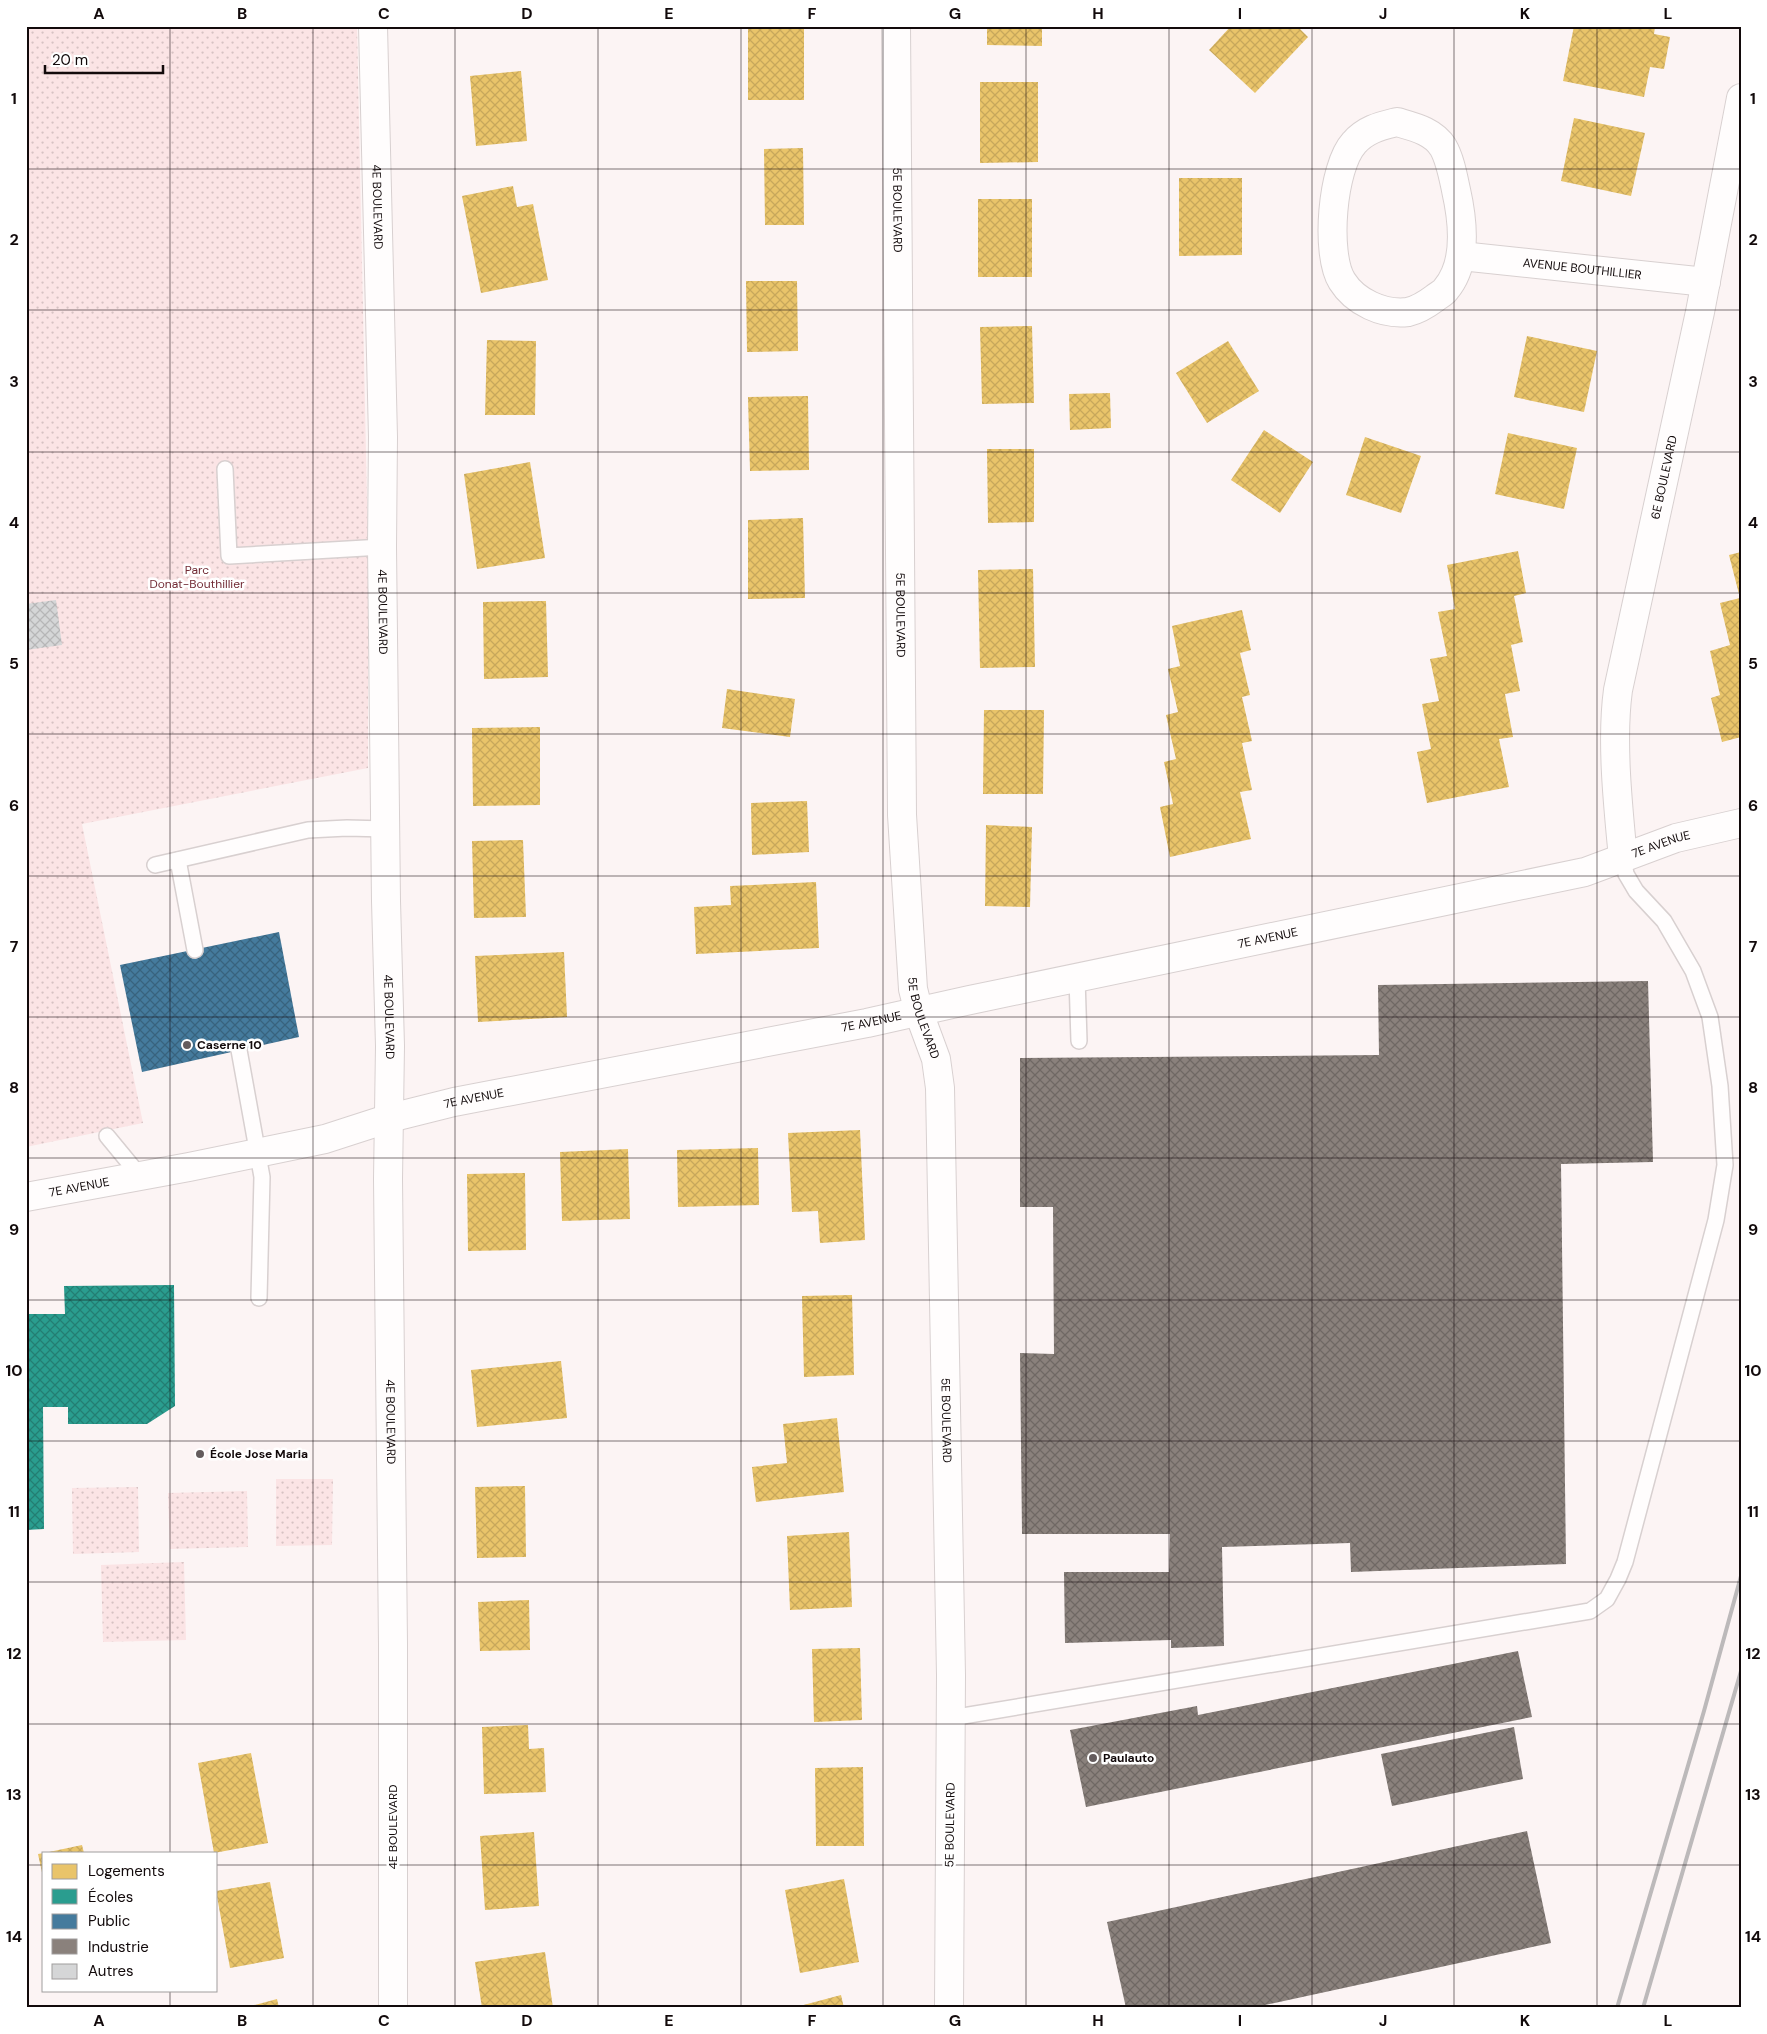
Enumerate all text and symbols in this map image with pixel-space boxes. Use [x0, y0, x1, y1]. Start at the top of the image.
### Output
text: A [93, 3, 105, 24]
text: B [237, 3, 247, 24]
text: C [378, 3, 390, 24]
text: D [521, 3, 533, 24]
text: E [664, 3, 674, 24]
text: F [808, 3, 817, 24]
text: G [949, 3, 961, 24]
text: H [1092, 3, 1104, 24]
text: I [1238, 3, 1242, 24]
text: J [1379, 3, 1387, 24]
text: K [1520, 3, 1531, 24]
text: L [1664, 3, 1673, 24]
scale bar [45, 42, 162, 74]
text: 20 m [52, 50, 88, 70]
text: 1 [11, 88, 17, 109]
text: 1 [1750, 88, 1756, 109]
street label: 4E BOULEVARD [368, 164, 386, 250]
street label: 5E BOULEVARD [889, 167, 906, 253]
text: 2 [9, 229, 19, 250]
text: 2 [1748, 229, 1758, 250]
street label: AVENUE BOUTHILLIER [1522, 255, 1642, 283]
text: 3 [9, 371, 19, 392]
text: 3 [1748, 371, 1758, 392]
street label: 6E BOULEVARD [1647, 434, 1681, 521]
text: 4 [9, 512, 19, 533]
text: 4 [1748, 512, 1758, 533]
park label: Parc Donat-Bouthillier [149, 562, 245, 592]
street label: 4E BOULEVARD [374, 569, 391, 654]
street label: 5E BOULEVARD [892, 572, 909, 658]
text: 5 [9, 653, 19, 674]
text: 5 [1748, 653, 1758, 674]
text: 6 [9, 795, 19, 816]
text: 6 [1748, 795, 1758, 816]
street label: 7E AVENUE [1629, 827, 1692, 862]
street label: 7E AVENUE [1236, 924, 1299, 952]
text: 7 [10, 936, 19, 957]
text: 7 [1749, 936, 1758, 957]
street label: 4E BOULEVARD [380, 974, 398, 1059]
street label: 5E BOULEVARD [904, 977, 943, 1061]
street label: 7E AVENUE [840, 1007, 903, 1036]
place label: Caserne 10 [197, 1037, 262, 1053]
marker: Caserne 10 [181, 1039, 193, 1051]
text: 8 [9, 1077, 19, 1098]
text: 8 [1748, 1077, 1758, 1098]
street label: 7E AVENUE [442, 1085, 505, 1112]
street label: 7E AVENUE [48, 1174, 111, 1201]
text: 9 [9, 1219, 19, 1240]
text: 9 [1748, 1219, 1758, 1240]
text: 10 [5, 1360, 23, 1381]
text: 10 [1744, 1360, 1762, 1381]
street label: 5E BOULEVARD [937, 1378, 955, 1463]
street label: 4E BOULEVARD [382, 1379, 399, 1464]
place label: École Jose Maria [210, 1446, 308, 1462]
marker: École Jose Maria [194, 1448, 206, 1460]
text: 11 [8, 1501, 20, 1522]
text: 11 [1747, 1501, 1759, 1522]
text: 12 [6, 1643, 22, 1664]
text: 12 [1745, 1643, 1761, 1664]
place label: Paulauto [1103, 1750, 1154, 1766]
marker: Paulauto [1087, 1752, 1099, 1764]
street label: 5E BOULEVARD [941, 1782, 959, 1868]
text: 13 [6, 1784, 22, 1805]
text: 13 [1745, 1784, 1761, 1805]
street label: 4E BOULEVARD [385, 1785, 401, 1869]
legend [42, 1852, 218, 1992]
text: Logements [88, 1861, 165, 1881]
text: Écoles [88, 1887, 133, 1907]
text: Public [88, 1911, 130, 1931]
text: 14 [6, 1926, 22, 1947]
text: 14 [1745, 1926, 1761, 1947]
text: Industrie [88, 1937, 149, 1957]
text: Autres [88, 1961, 134, 1981]
text: A [93, 2010, 105, 2031]
text: B [237, 2010, 247, 2031]
text: C [378, 2010, 390, 2031]
text: D [521, 2010, 533, 2031]
text: E [664, 2010, 674, 2031]
text: F [808, 2010, 817, 2031]
text: G [949, 2010, 961, 2031]
text: H [1092, 2010, 1104, 2031]
text: I [1238, 2010, 1242, 2031]
text: J [1379, 2010, 1387, 2031]
text: K [1520, 2010, 1531, 2031]
text: L [1664, 2010, 1673, 2031]

